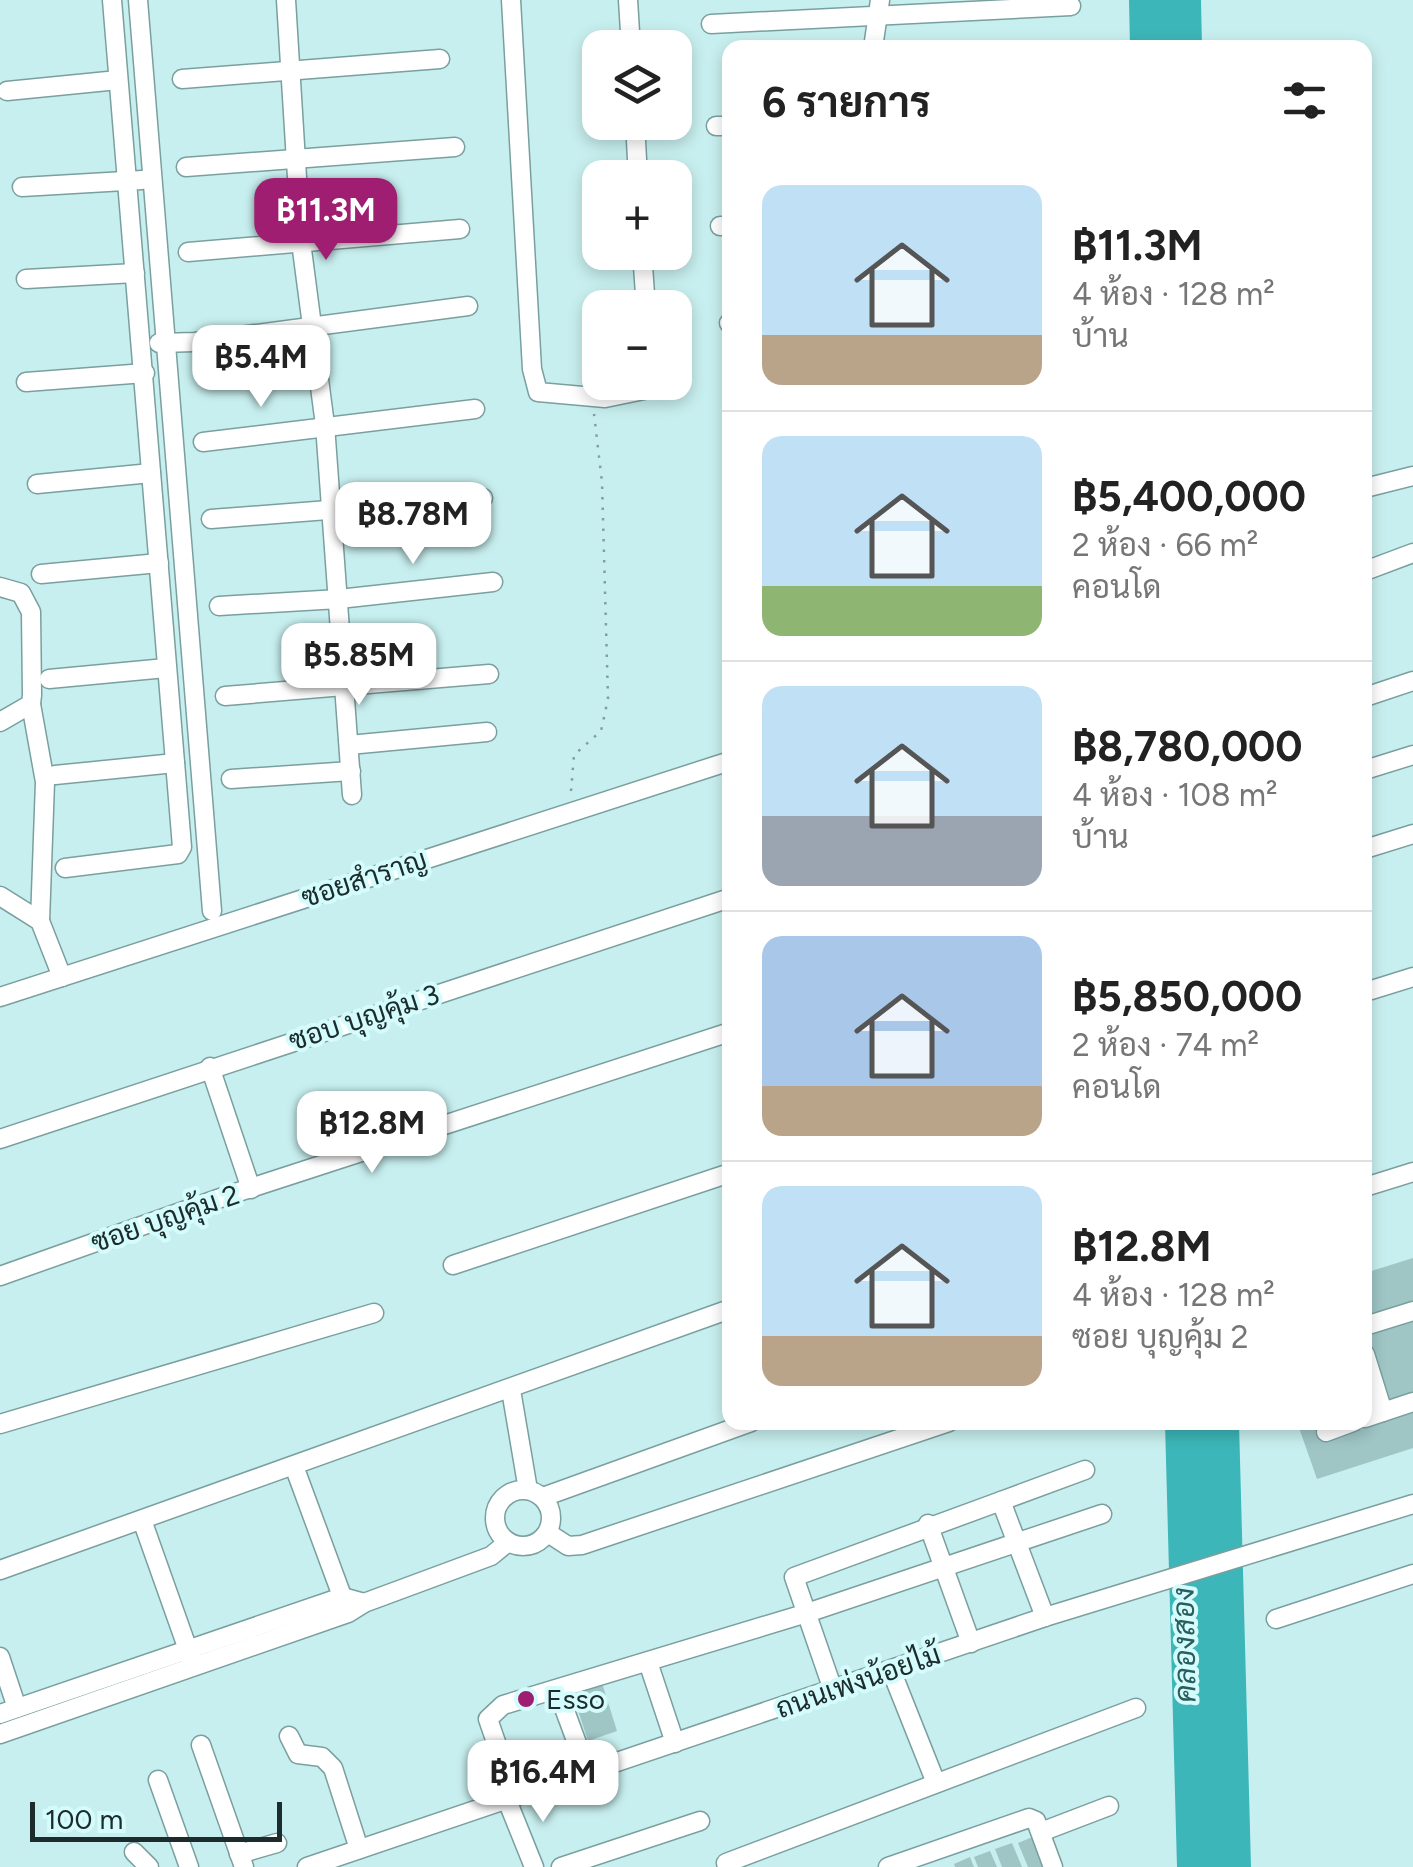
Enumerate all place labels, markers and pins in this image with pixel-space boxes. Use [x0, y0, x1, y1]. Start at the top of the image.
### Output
pin: ฿11.3M [245, 178, 407, 263]
pin: ฿5.4M [191, 325, 331, 410]
pin: ฿8.78M [332, 482, 494, 567]
pin: ฿5.85M [278, 623, 440, 708]
pin: ฿12.8M [291, 1091, 453, 1176]
place label: Esso [546, 1682, 605, 1716]
marker: Esso [515, 1688, 537, 1710]
pin: ฿16.4M [462, 1740, 624, 1825]

